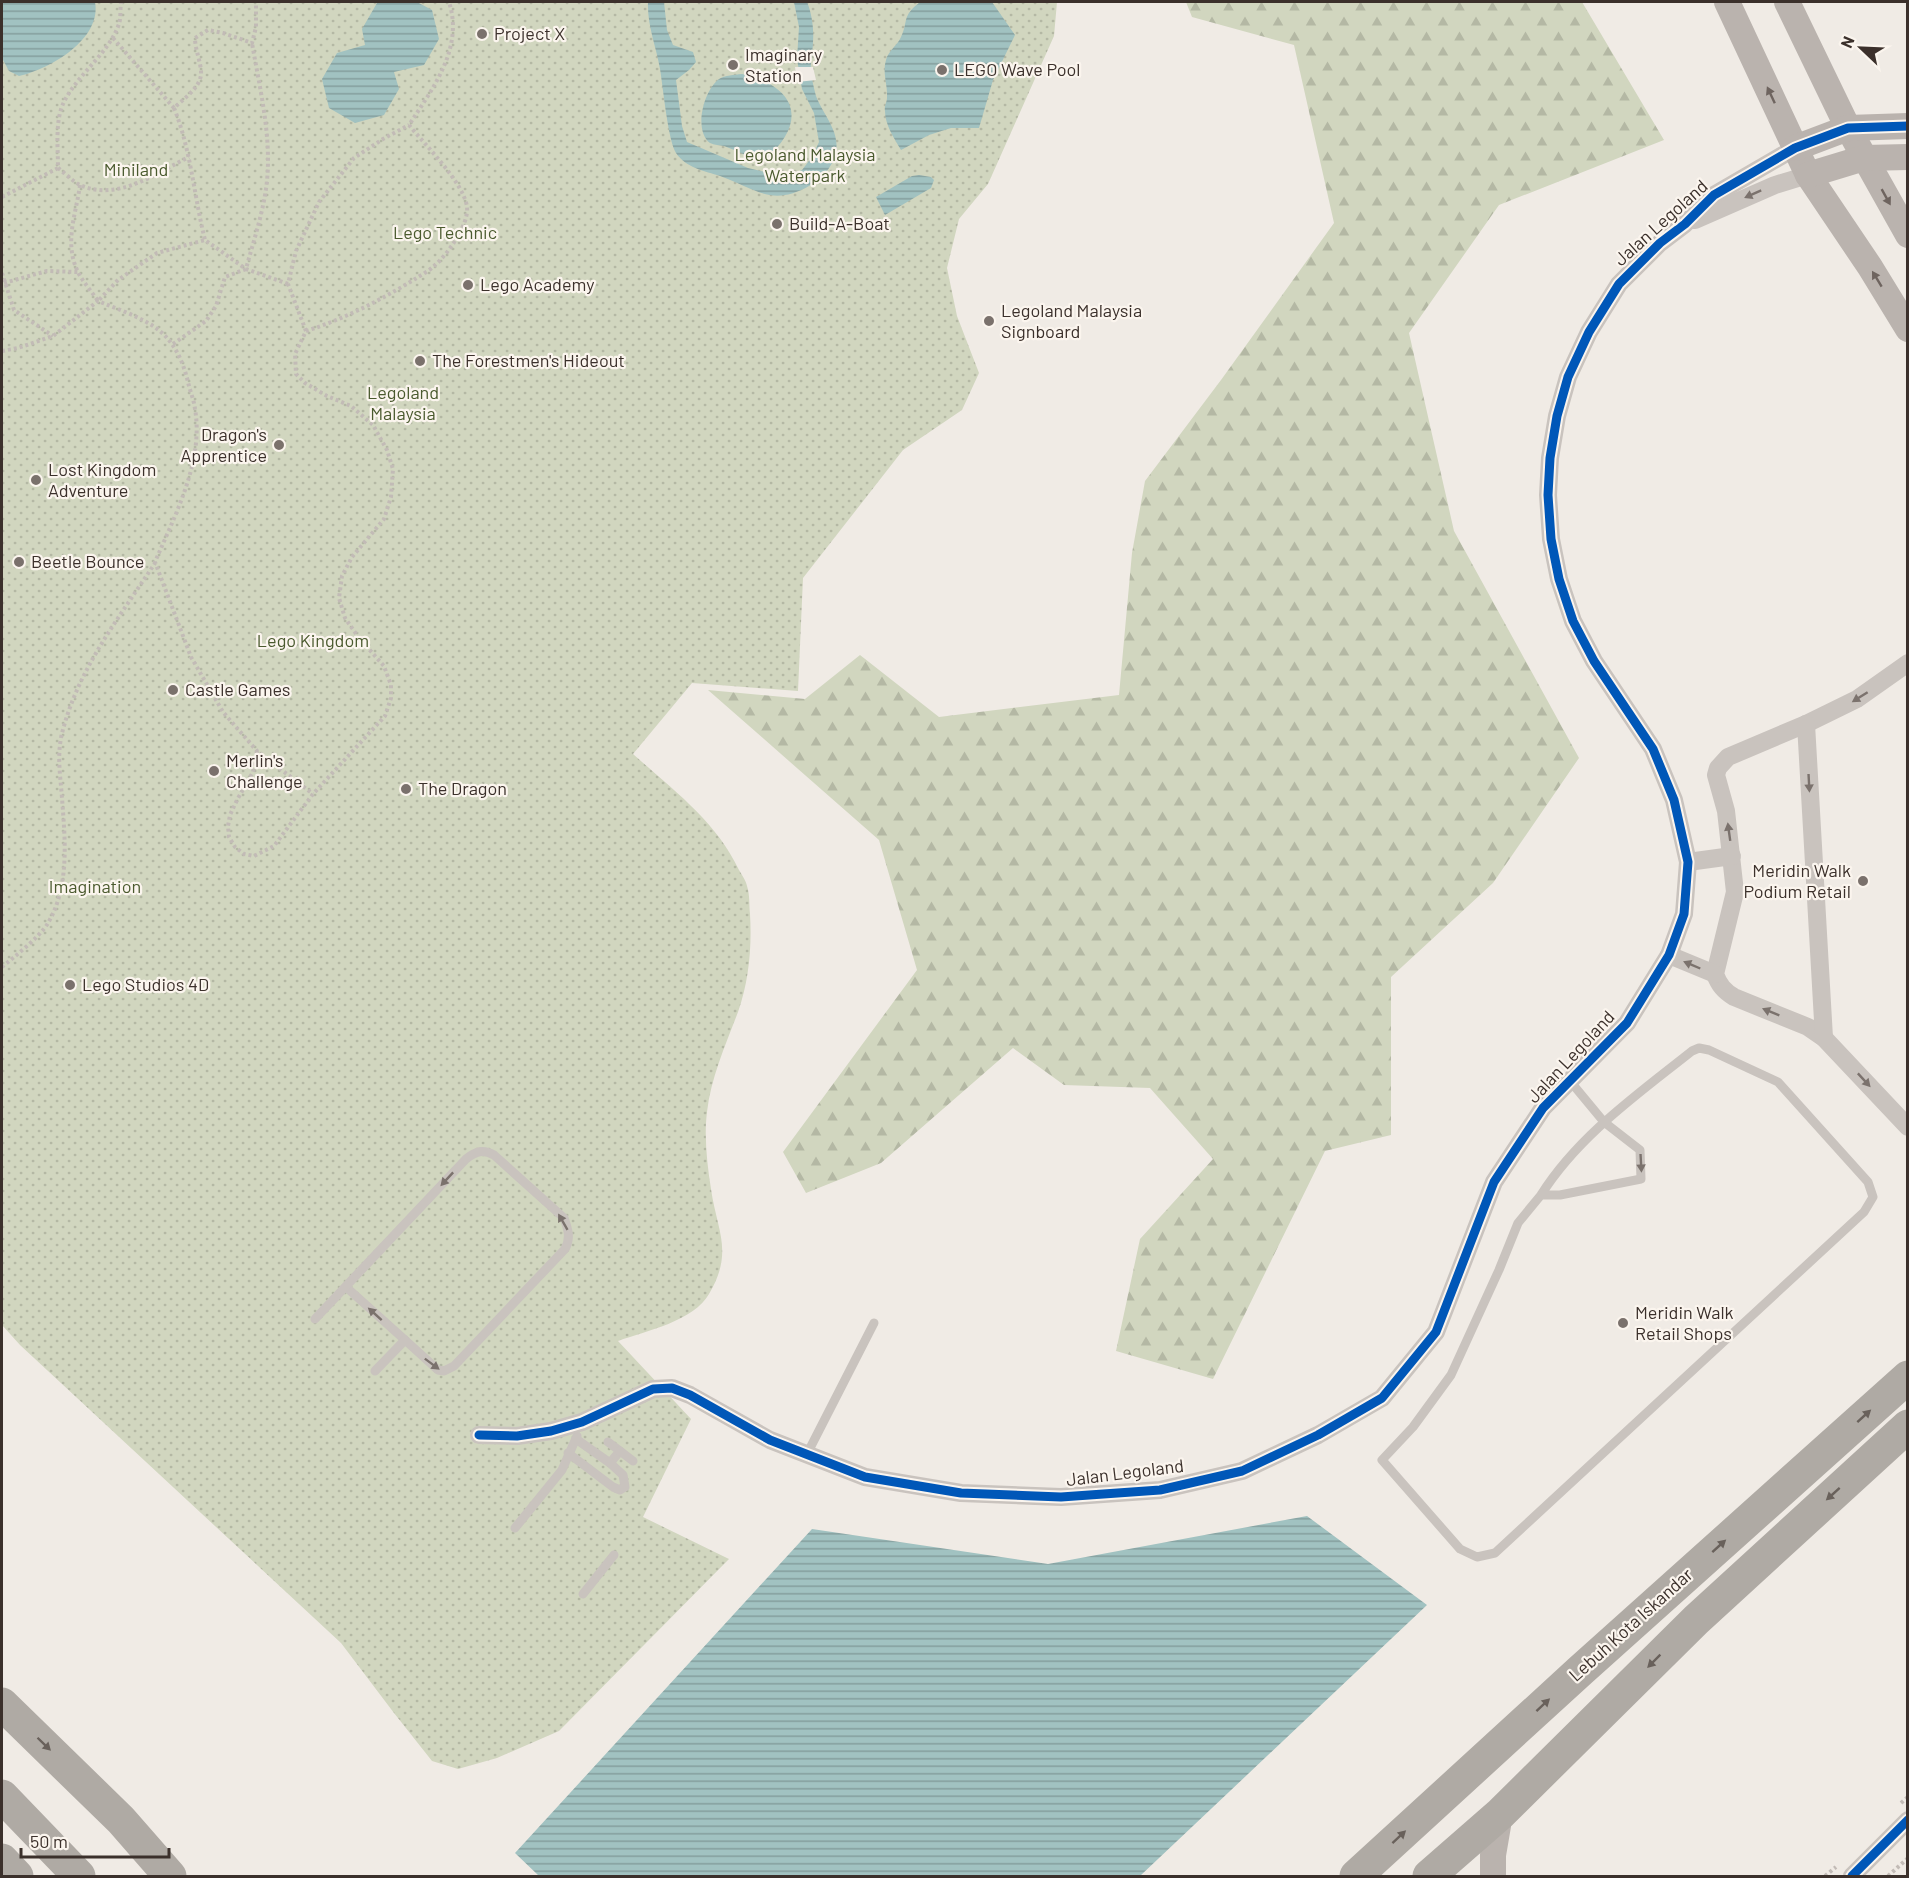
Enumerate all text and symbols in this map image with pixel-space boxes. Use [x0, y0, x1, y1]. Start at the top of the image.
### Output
north arrow [1831, 18, 1891, 78]
place label: Project X [494, 22, 565, 44]
marker: Project X [475, 27, 489, 41]
text: N [1836, 33, 1858, 51]
place label: Imaginary Station [745, 43, 822, 86]
marker: Imaginary Station [726, 58, 740, 72]
place label: LEGO Wave Pool [954, 58, 1081, 80]
marker: LEGO Wave Pool [935, 63, 949, 77]
one-way arrow [1766, 86, 1775, 103]
park label: Legoland Malaysia Waterpark [734, 143, 876, 186]
park label: Miniland [104, 158, 168, 180]
street label: Jalan Legoland [1609, 175, 1712, 270]
one-way arrow [1881, 189, 1891, 206]
one-way arrow [1745, 190, 1762, 199]
place label: Build-A-Boat [789, 212, 890, 234]
marker: Build-A-Boat [770, 217, 784, 231]
park label: Lego Technic [393, 221, 497, 243]
one-way arrow [1872, 271, 1883, 287]
place label: Lego Academy [480, 273, 595, 295]
marker: Lego Academy [461, 278, 475, 292]
place label: Legoland Malaysia Signboard [1001, 299, 1142, 342]
marker: Legoland Malaysia Signboard [982, 314, 996, 328]
place label: The Forestmen's Hideout [432, 349, 625, 371]
marker: The Forestmen's Hideout [413, 354, 427, 368]
park label: Legoland Malaysia [367, 381, 439, 424]
place label: Dragon's Apprentice [180, 423, 267, 466]
marker: Dragon's Apprentice [272, 438, 286, 452]
place label: Lost Kingdom Adventure [48, 458, 156, 501]
marker: Lost Kingdom Adventure [29, 473, 43, 487]
place label: Beetle Bounce [31, 550, 144, 572]
marker: Beetle Bounce [12, 555, 26, 569]
park label: Lego Kingdom [257, 629, 369, 651]
place label: Castle Games [185, 678, 290, 700]
marker: Castle Games [166, 683, 180, 697]
one-way arrow [1852, 691, 1868, 702]
place label: Merlin's Challenge [226, 749, 303, 792]
marker: Merlin's Challenge [207, 764, 221, 778]
one-way arrow [1804, 773, 1814, 792]
place label: The Dragon [418, 777, 507, 799]
marker: The Dragon [399, 782, 413, 796]
one-way arrow [1724, 822, 1733, 841]
place label: Meridin Walk Podium Retail [1743, 859, 1851, 902]
marker: Meridin Walk Podium Retail [1856, 874, 1870, 888]
park label: Imagination [49, 875, 141, 897]
one-way arrow [1682, 960, 1700, 970]
place label: Lego Studios 4D [82, 973, 209, 995]
marker: Lego Studios 4D [63, 978, 77, 992]
street label: Jalan Legoland [1522, 1006, 1619, 1107]
one-way arrow [1762, 1007, 1780, 1016]
one-way arrow [1856, 1073, 1870, 1087]
one-way arrow [1636, 1154, 1645, 1173]
one-way arrow [441, 1171, 455, 1185]
one-way arrow [558, 1214, 569, 1231]
place label: Meridin Walk Retail Shops [1635, 1301, 1734, 1344]
one-way arrow [368, 1308, 383, 1321]
marker: Meridin Walk Retail Shops [1616, 1316, 1630, 1330]
one-way arrow [424, 1358, 440, 1371]
one-way arrow [1856, 1409, 1871, 1423]
street label: Jalan Legoland [1065, 1454, 1185, 1490]
one-way arrow [1826, 1487, 1841, 1501]
one-way arrow [1711, 1539, 1726, 1553]
street label: Lebuh Kota Iskandar [1564, 1563, 1697, 1686]
one-way arrow [1647, 1653, 1661, 1668]
one-way arrow [1535, 1698, 1550, 1712]
one-way arrow [37, 1736, 51, 1750]
scale bar [21, 1821, 170, 1859]
text: 50 m [30, 1830, 68, 1852]
one-way arrow [1391, 1831, 1406, 1844]

